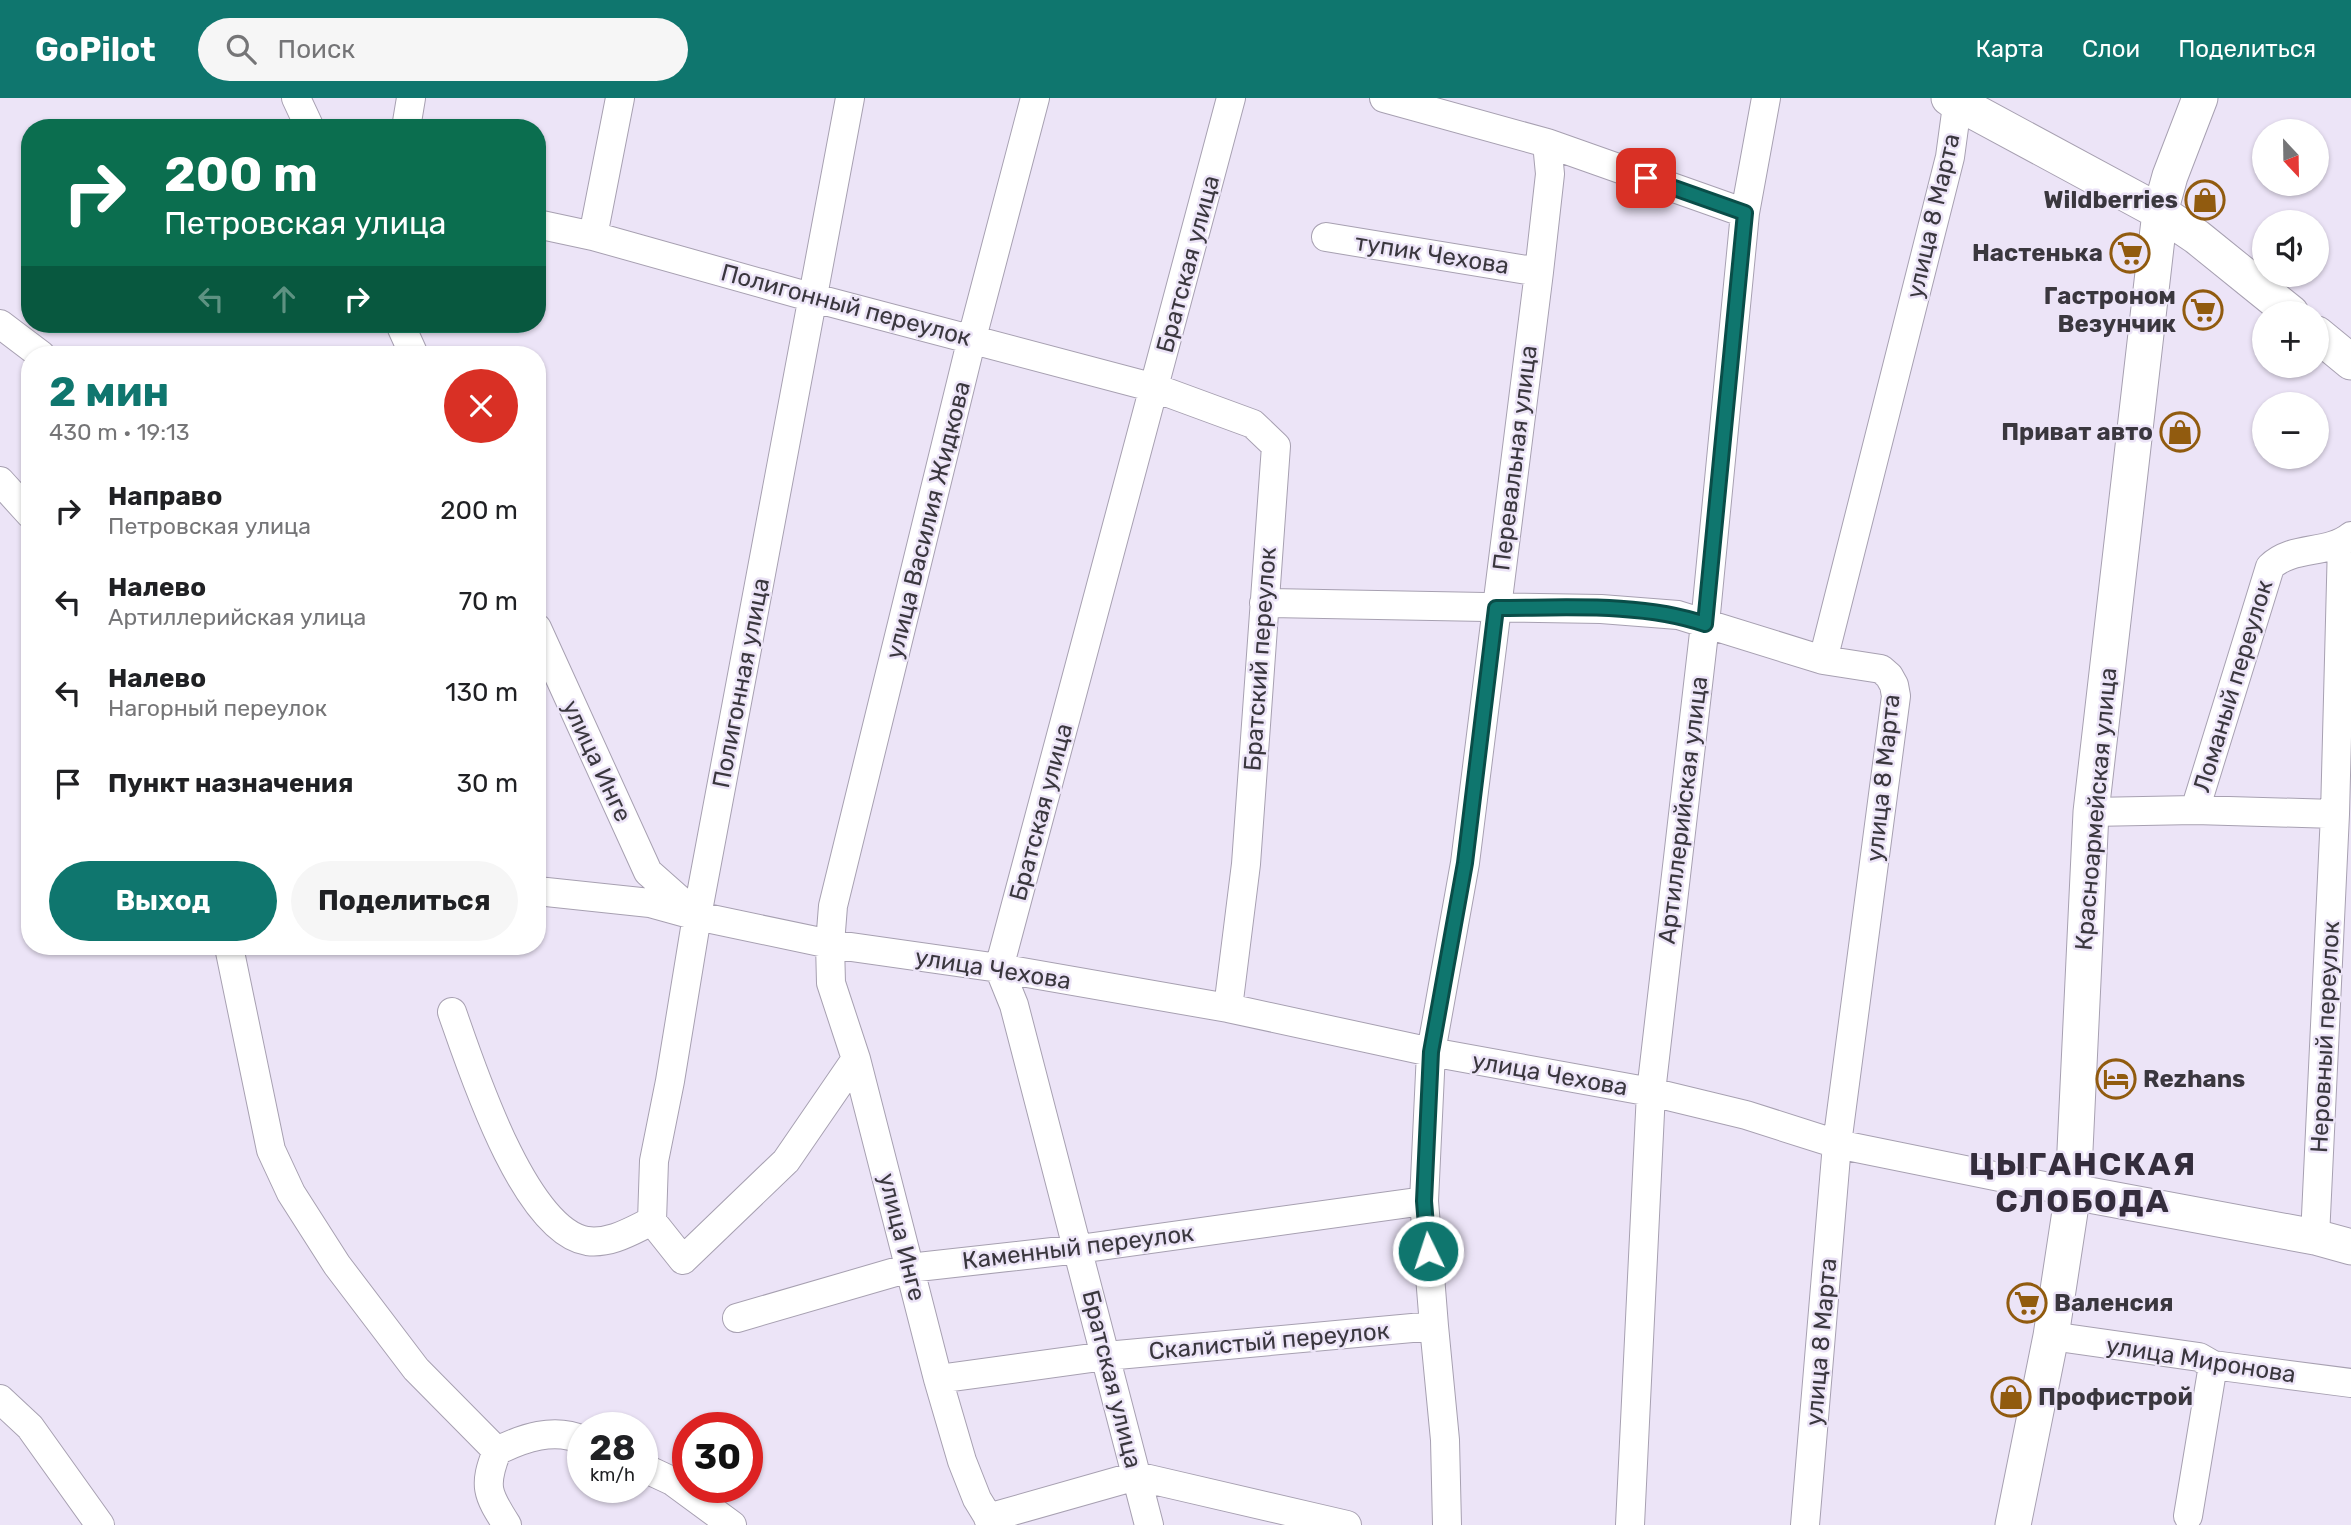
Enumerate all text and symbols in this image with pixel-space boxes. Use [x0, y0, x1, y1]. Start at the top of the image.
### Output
search box [198, 18, 688, 81]
text: GoPilot [35, 30, 156, 69]
icon: search [222, 30, 260, 68]
text: Поиск [278, 34, 355, 65]
text: Карта [1975, 35, 2044, 63]
text: Слои [2082, 35, 2140, 63]
text: Поделиться [2178, 35, 2316, 63]
north arrow [2252, 119, 2329, 196]
map controls [2252, 119, 2329, 469]
street label: улица 8 Марта [1900, 131, 1966, 301]
text: 200 m [164, 145, 318, 203]
icon: right [49, 147, 140, 238]
pin [1616, 148, 1676, 208]
icon: arrive [1627, 159, 1665, 197]
street label: Братская улица [1151, 172, 1225, 356]
shop icon: Wildberries [2184, 179, 2226, 221]
place label: Wildberries [2044, 186, 2178, 214]
text: Петровская улица [164, 204, 446, 242]
button: sound [2252, 210, 2329, 287]
street label: тупик Чехова [1353, 228, 1511, 280]
supermarket icon: Настенька [2109, 232, 2151, 274]
place label: Настенька [1972, 239, 2103, 267]
street label: Полигонный переулок [718, 258, 974, 352]
icon: left [192, 280, 230, 318]
icon: ahead [265, 280, 303, 318]
icon: right [338, 280, 376, 318]
place label: Гастроном Везунчик [2044, 282, 2176, 338]
supermarket icon: Гастроном Везунчик [2182, 289, 2224, 331]
button: + [2252, 301, 2329, 378]
street label: Перевальная улица [1487, 344, 1543, 572]
text: 2 мин [49, 367, 169, 417]
button: close [444, 369, 518, 443]
street label: улица Василия Жидкова [880, 378, 976, 662]
button: − [2252, 392, 2329, 469]
shop icon: Приват авто [2159, 411, 2201, 453]
text: 430 m · 19:13 [49, 418, 190, 446]
place label: Приват авто [2001, 418, 2153, 446]
text: Направо [108, 481, 222, 512]
icon: right [49, 492, 87, 530]
text: 200 m [440, 495, 518, 526]
text: Петровская улица [108, 512, 311, 540]
street label: Братский переулок [1238, 546, 1282, 772]
text: Налево [108, 572, 206, 603]
street label: Полигонная улица [707, 576, 775, 790]
street label: Ломаный переулок [2187, 576, 2279, 795]
icon: left [49, 583, 87, 621]
text: 70 m [459, 586, 518, 617]
text: Артиллерийская улица [108, 603, 366, 631]
text: Налево [108, 663, 206, 694]
street label: Красноармейская улица [2070, 666, 2122, 952]
icon: left [49, 674, 87, 712]
street label: Артиллерийская улица [1653, 675, 1713, 945]
text: 130 m [445, 677, 518, 708]
street label: улица 8 Марта [1860, 693, 1906, 863]
text: Нагорный переулок [108, 694, 327, 722]
street label: улица Инге [557, 696, 637, 826]
street label: Братская улица [1004, 720, 1078, 904]
icon: arrive [49, 765, 87, 803]
text: Пункт назначения [108, 768, 353, 799]
text: 30 m [456, 768, 518, 799]
button: Выход [49, 861, 277, 941]
button: Поделиться [291, 861, 518, 941]
street label: Неровный переулок [2305, 920, 2345, 1154]
street label: улица Чехова [913, 943, 1073, 995]
street label: улица Чехова [1470, 1047, 1630, 1101]
hotel icon: Rezhans [2095, 1058, 2137, 1100]
place label: Rezhans [2143, 1065, 2245, 1093]
district label: ЦЫГАНСКАЯ СЛОБОДА [1969, 1145, 2197, 1220]
street label: улица Инге [873, 1170, 931, 1304]
position arrow [1391, 1214, 1465, 1288]
street label: Каменный переулок [961, 1219, 1195, 1275]
street label: улица 8 Марта [1800, 1257, 1842, 1427]
supermarket icon: Валенсия [2006, 1282, 2048, 1324]
street label: Братская улица [1076, 1287, 1148, 1471]
place label: Валенсия [2054, 1289, 2174, 1317]
street label: Скалистый переулок [1147, 1317, 1391, 1365]
street label: улица Миронова [2104, 1331, 2298, 1389]
shop icon: Профистрой [1990, 1376, 2032, 1418]
place label: Профистрой [2038, 1383, 2193, 1411]
speed limit sign: 30 [672, 1412, 763, 1503]
text: 28 [589, 1427, 636, 1469]
text: km/h [590, 1464, 635, 1486]

